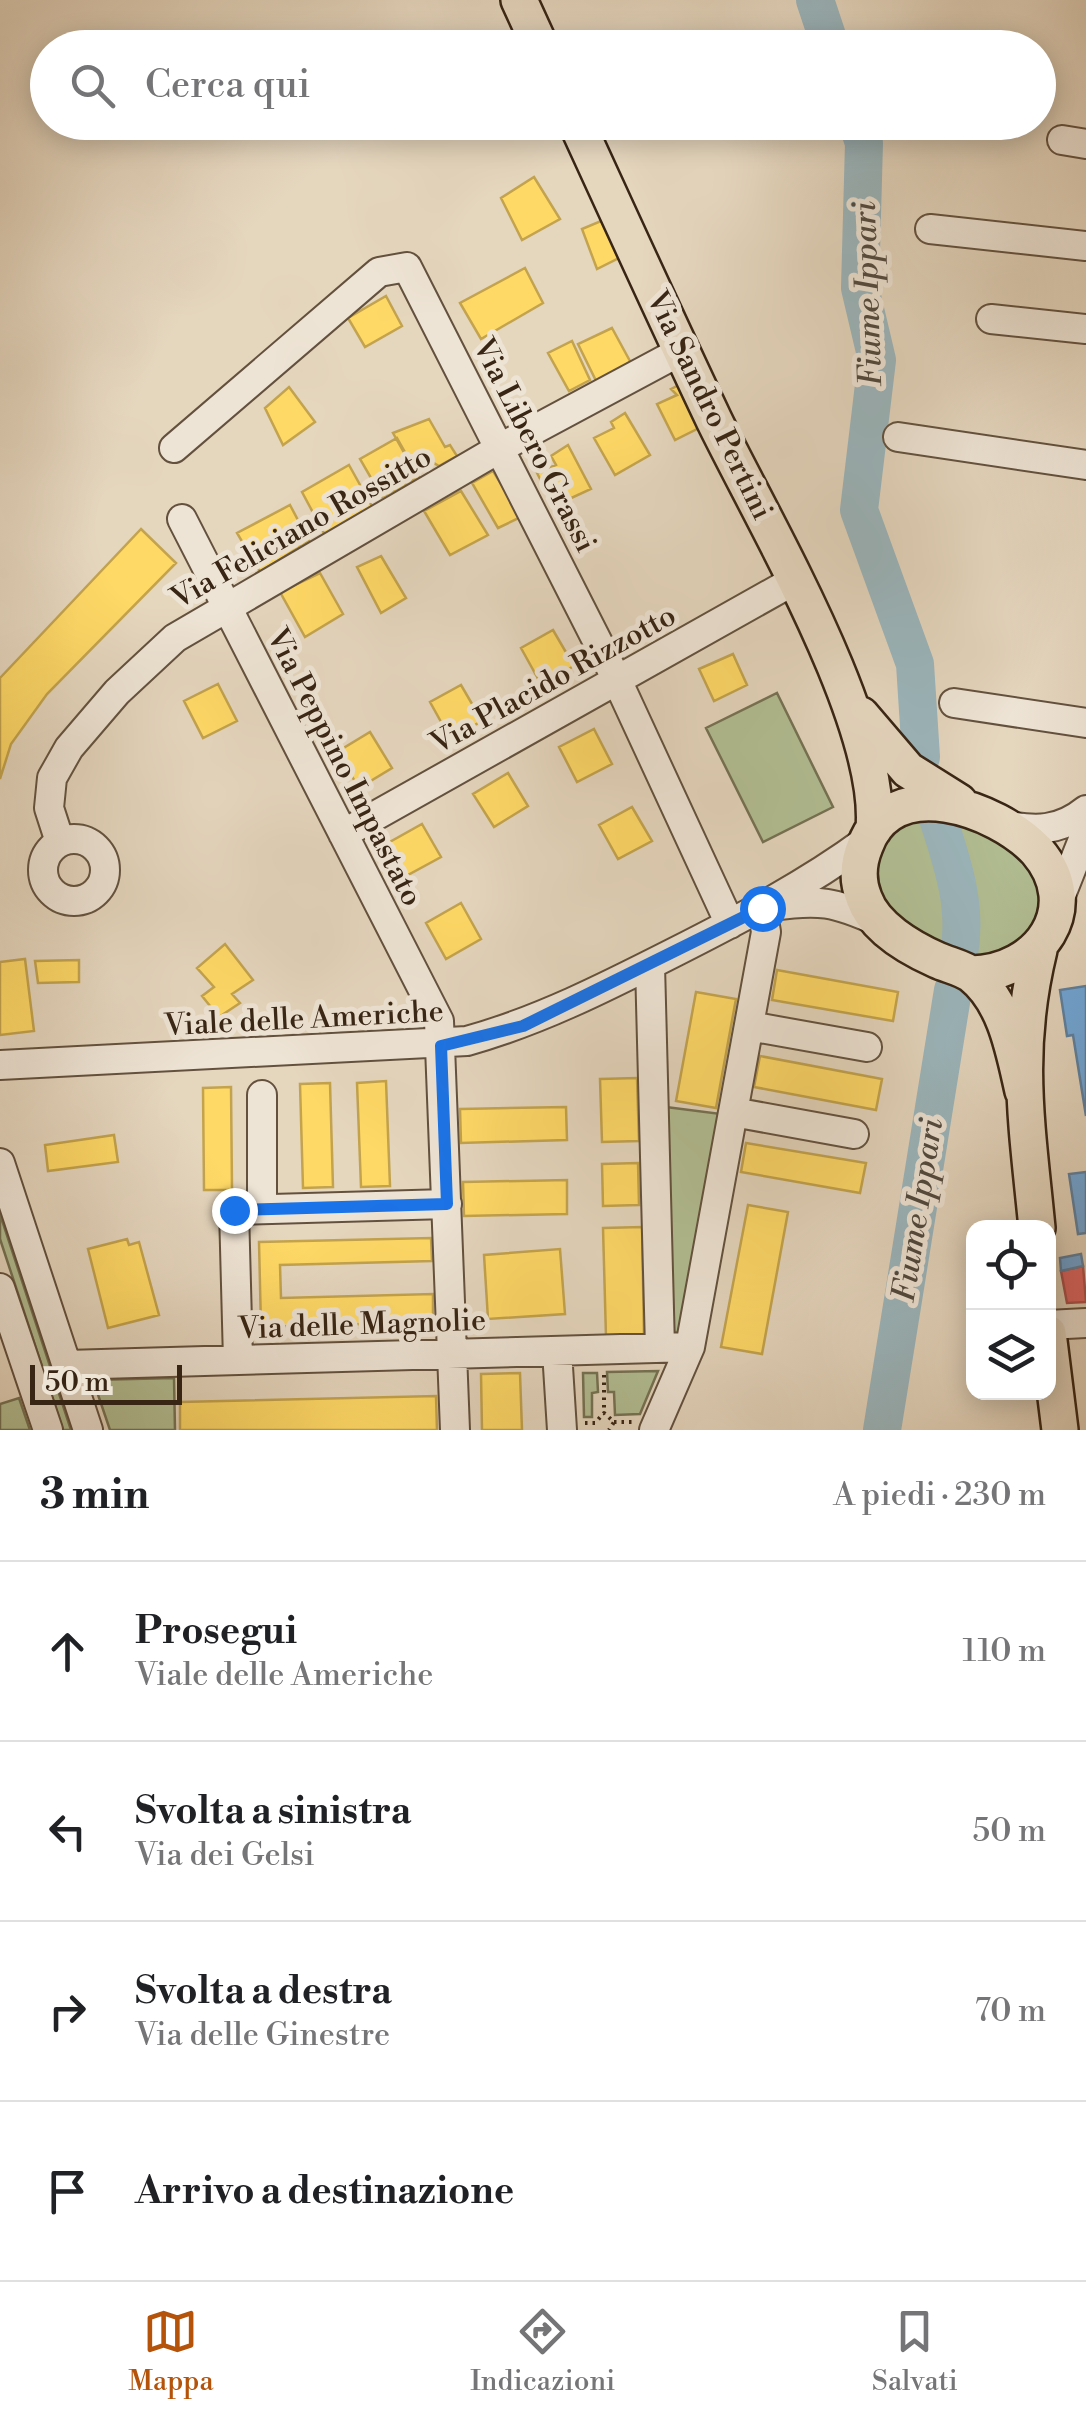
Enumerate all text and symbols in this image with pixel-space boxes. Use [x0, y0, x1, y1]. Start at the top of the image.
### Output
search box [30, 30, 1056, 140]
icon: search [65, 58, 120, 113]
text: Cerca qui [145, 62, 310, 109]
water label: Fiume Ippari [845, 201, 891, 387]
street label: Via Sandro Pertini [637, 284, 781, 526]
street label: Via Libero Grassi [463, 331, 604, 559]
street label: Via Feliciano Rossitto [164, 438, 439, 618]
street label: Via Placido Rizzotto [423, 597, 683, 764]
street label: Via Peppino Impastato [257, 621, 431, 913]
route start [740, 886, 786, 932]
street label: Viale delle Americhe [162, 993, 445, 1045]
water label: Fiume Ippari [884, 1115, 952, 1305]
route end [212, 1188, 258, 1234]
map controls [966, 1220, 1056, 1400]
button: locate [966, 1220, 1056, 1310]
street label: Via delle Magnolie [236, 1302, 487, 1348]
button: layers [966, 1310, 1056, 1400]
scale bar [30, 1360, 182, 1404]
text: 50 m [45, 1365, 109, 1400]
text: 3 min [40, 1469, 149, 1522]
text: A piedi · 230 m [833, 1475, 1046, 1515]
text: Prosegui [135, 1608, 297, 1655]
icon: ahead [40, 1624, 95, 1679]
text: 110 m [963, 1631, 1046, 1671]
text: Viale delle Americhe [135, 1655, 433, 1695]
text: Svolta a sinistra [135, 1788, 411, 1835]
icon: left [40, 1804, 95, 1859]
text: 50 m [973, 1811, 1046, 1851]
text: Via dei Gelsi [135, 1835, 315, 1875]
text: Svolta a destra [135, 1968, 392, 2015]
icon: right [40, 1984, 95, 2039]
text: 70 m [975, 1991, 1046, 2031]
text: Via delle Ginestre [135, 2015, 390, 2055]
icon: arrive [40, 2164, 95, 2219]
text: Arrivo a destinazione [135, 2168, 514, 2215]
tab: Mappa [128, 2304, 214, 2399]
tab: Indicazioni [470, 2304, 615, 2399]
tab: Salvati [872, 2304, 958, 2399]

